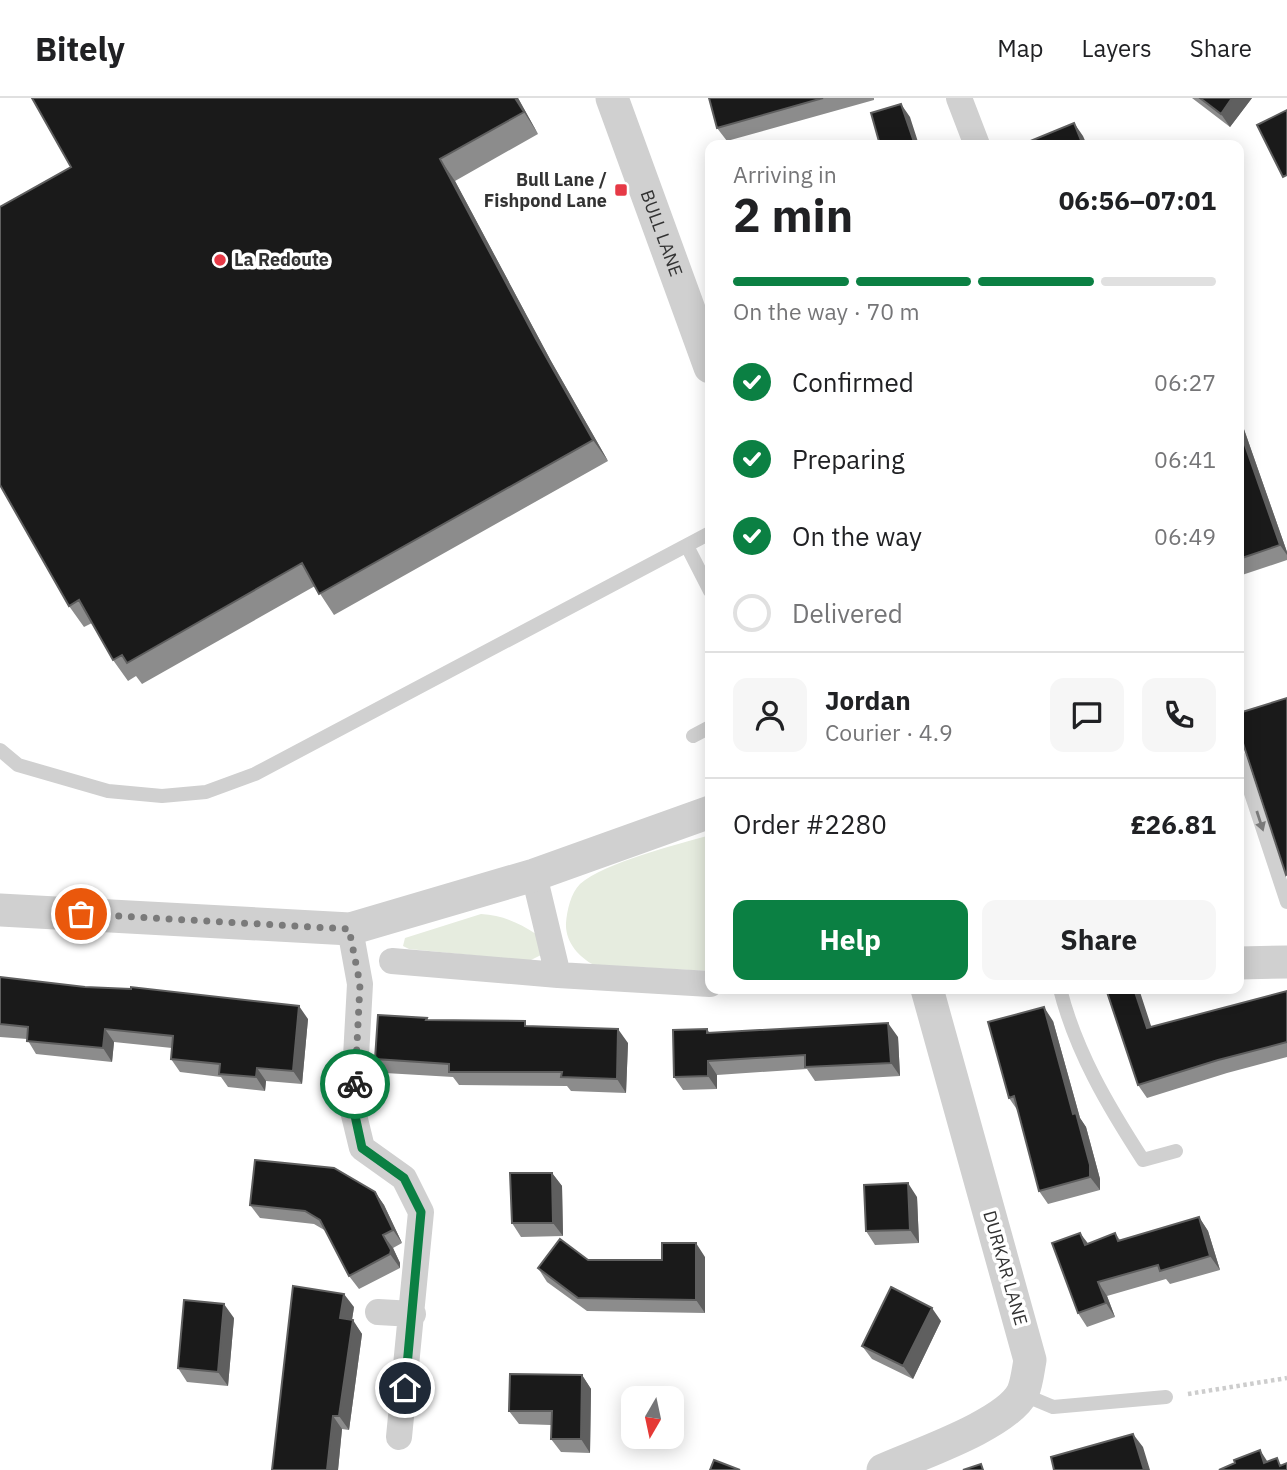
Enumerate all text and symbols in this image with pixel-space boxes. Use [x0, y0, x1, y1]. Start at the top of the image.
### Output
text: Bitely [35, 27, 125, 70]
text: Map [997, 32, 1044, 64]
text: Layers [1082, 32, 1152, 64]
text: Share [1190, 32, 1252, 64]
text: Arriving in [733, 159, 837, 189]
place label: Bull Lane / Fishpond Lane [484, 168, 607, 212]
marker: Bull Lane / Fishpond Lane [613, 182, 629, 198]
text: 06:56–07:01 [1059, 183, 1216, 217]
text: 2 min [733, 185, 853, 245]
street label: BULL LANE [635, 187, 688, 280]
place label: La Redoute [234, 248, 329, 271]
marker: La Redoute [212, 252, 228, 268]
text: On the way · 70 m [733, 296, 920, 326]
icon: check [733, 363, 771, 401]
text: Confirmed [792, 365, 914, 399]
text: 06:27 [1154, 367, 1216, 397]
icon: check [733, 440, 771, 478]
text: Preparing [792, 442, 905, 476]
text: 06:41 [1154, 444, 1216, 474]
icon: check [733, 517, 771, 555]
text: On the way [792, 519, 922, 553]
text: 06:49 [1154, 521, 1216, 551]
text: Delivered [792, 596, 903, 630]
button: person [733, 678, 807, 752]
button: chat [1050, 678, 1124, 752]
button: phone [1142, 678, 1216, 752]
text: Jordan [825, 683, 911, 717]
text: Courier · 4.9 [825, 717, 953, 747]
text: Order #2280 [733, 807, 887, 841]
text: £26.81 [1130, 807, 1216, 841]
one-way arrow [1256, 811, 1266, 832]
pin [51, 884, 111, 944]
icon: bag [62, 895, 100, 933]
button: Help [733, 900, 968, 980]
button: Share [982, 900, 1216, 980]
courier [320, 1049, 390, 1119]
icon: bike [336, 1065, 374, 1103]
street label: DURKAR LANE [978, 1208, 1033, 1328]
pin [375, 1358, 435, 1418]
icon: home [386, 1369, 424, 1407]
north arrow [621, 1386, 684, 1449]
map controls [621, 1386, 684, 1449]

